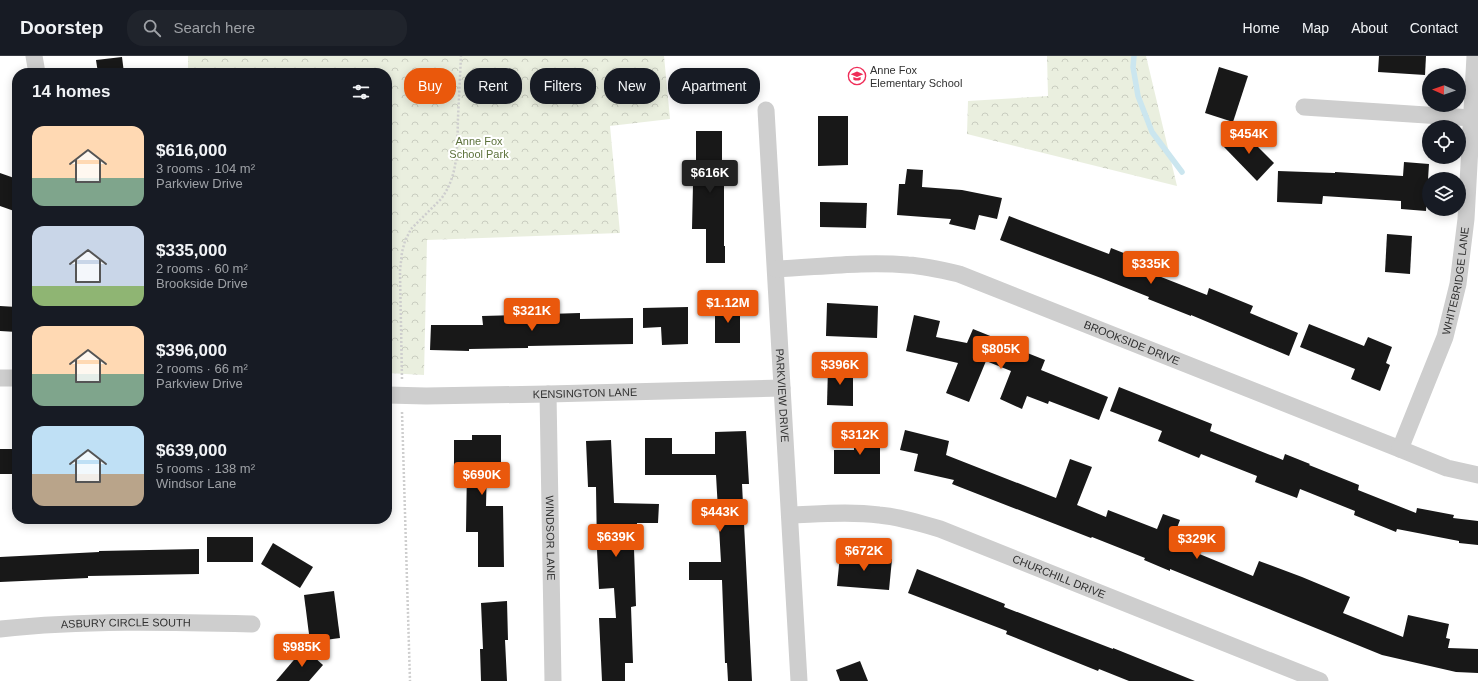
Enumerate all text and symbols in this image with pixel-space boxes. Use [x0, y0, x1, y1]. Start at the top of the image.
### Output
search box [127, 10, 407, 46]
text: Doorstep [20, 17, 103, 38]
icon: search [141, 17, 163, 39]
text: Search here [173, 19, 255, 36]
text: Home [1243, 20, 1280, 36]
text: Map [1302, 20, 1329, 36]
text: About [1351, 20, 1388, 36]
text: Contact [1410, 20, 1458, 36]
place label: Anne Fox Elementary School [870, 64, 962, 89]
school or university icon: Anne Fox Elementary School [847, 66, 867, 86]
chip: Buy [404, 68, 456, 104]
chip: Rent [464, 68, 522, 104]
chip: Filters [530, 68, 596, 104]
chip: New [604, 68, 660, 104]
chip: Apartment [668, 68, 760, 104]
north arrow [1422, 68, 1466, 112]
map controls [1422, 68, 1466, 216]
icon: filters [350, 81, 372, 103]
text: 14 homes [32, 82, 110, 101]
button: locate [1422, 120, 1466, 164]
pin: $454K [1221, 121, 1277, 155]
text: $454K [1230, 126, 1268, 141]
park label: Anne Fox School Park [449, 135, 509, 160]
text: $616,000 [156, 141, 227, 160]
icon: home [64, 142, 112, 190]
pin: $616K [682, 160, 738, 194]
text: 3 rooms · 104 m² [156, 161, 255, 176]
text: $616K [691, 165, 729, 180]
button: layers [1422, 172, 1466, 216]
text: Parkview Drive [156, 176, 243, 191]
street label: WHITEBRIDGE LANE [1440, 226, 1471, 336]
text: $335,000 [156, 241, 227, 260]
icon: home [64, 242, 112, 290]
pin: $335K [1123, 251, 1179, 285]
text: $335K [1132, 256, 1170, 271]
text: 2 rooms · 60 m² [156, 261, 248, 276]
text: Brookside Drive [156, 276, 248, 291]
pin: $1.12M [695, 290, 761, 324]
text: $1.12M [706, 295, 750, 310]
pin: $321K [504, 298, 560, 332]
text: $321K [513, 303, 551, 318]
street label: BROOKSIDE DRIVE [1082, 318, 1182, 367]
pin: $805K [973, 336, 1029, 370]
text: $396,000 [156, 341, 227, 360]
text: $805K [982, 341, 1020, 356]
icon: home [64, 342, 112, 390]
street label: PARKVIEW DRIVE [774, 348, 791, 443]
pin: $396K [812, 352, 868, 386]
text: $396K [821, 357, 859, 372]
text: 2 rooms · 66 m² [156, 361, 248, 376]
text: Parkview Drive [156, 376, 243, 391]
street label: KENSINGTON LANE [533, 386, 637, 400]
pin: $312K [832, 422, 888, 456]
text: $312K [841, 427, 879, 442]
text: $639,000 [156, 441, 227, 460]
icon: home [64, 442, 112, 490]
text: 5 rooms · 138 m² [156, 461, 255, 476]
pin: $690K [454, 462, 510, 496]
text: $690K [463, 467, 501, 482]
text: Windsor Lane [156, 476, 236, 491]
street label: WINDSOR LANE [544, 495, 557, 581]
pin: $443K [692, 499, 748, 533]
text: $443K [701, 504, 739, 519]
pin: $639K [588, 524, 644, 558]
pin: $329K [1169, 526, 1225, 560]
text: $639K [597, 529, 635, 544]
text: $329K [1178, 531, 1216, 546]
pin: $672K [836, 538, 892, 572]
text: $672K [845, 543, 883, 558]
street label: CHURCHILL DRIVE [1011, 553, 1107, 601]
street label: ASBURY CIRCLE SOUTH [61, 616, 191, 630]
pin: $985K [274, 634, 330, 668]
text: $985K [283, 639, 321, 654]

